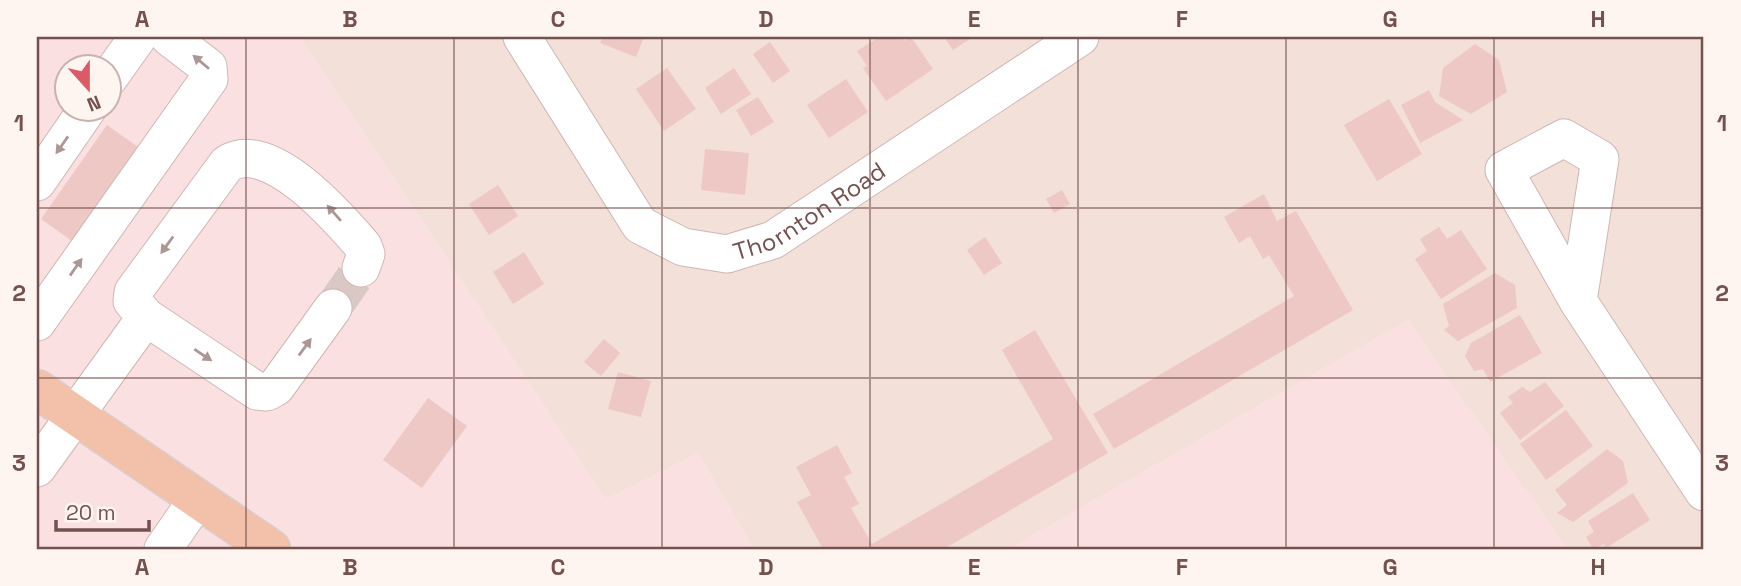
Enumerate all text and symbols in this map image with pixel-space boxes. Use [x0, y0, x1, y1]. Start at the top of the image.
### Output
text: A [135, 4, 150, 34]
text: B [342, 4, 358, 34]
text: C [551, 4, 565, 34]
text: D [758, 4, 774, 34]
text: E [968, 4, 980, 34]
text: F [1176, 4, 1188, 34]
text: G [1382, 4, 1398, 34]
text: H [1590, 4, 1606, 34]
north arrow [52, 52, 122, 122]
one-way arrow [192, 55, 209, 70]
text: N [83, 89, 104, 117]
text: 1 [14, 108, 24, 138]
text: 1 [1717, 108, 1727, 138]
one-way arrow [55, 136, 69, 154]
street label: Thornton Road [729, 155, 891, 267]
one-way arrow [326, 204, 342, 222]
one-way arrow [161, 236, 175, 254]
one-way arrow [69, 258, 83, 276]
text: 2 [12, 278, 26, 308]
text: 2 [1715, 278, 1729, 308]
one-way arrow [298, 338, 312, 356]
one-way arrow [194, 348, 213, 361]
text: 3 [12, 448, 26, 478]
text: 3 [1715, 448, 1729, 478]
scale bar [56, 488, 149, 532]
text: 20 m [66, 499, 116, 526]
text: A [135, 552, 150, 582]
text: B [342, 552, 358, 582]
text: C [551, 552, 565, 582]
text: D [758, 552, 774, 582]
text: E [968, 552, 980, 582]
text: F [1176, 552, 1188, 582]
text: G [1382, 552, 1398, 582]
text: H [1590, 552, 1606, 582]

